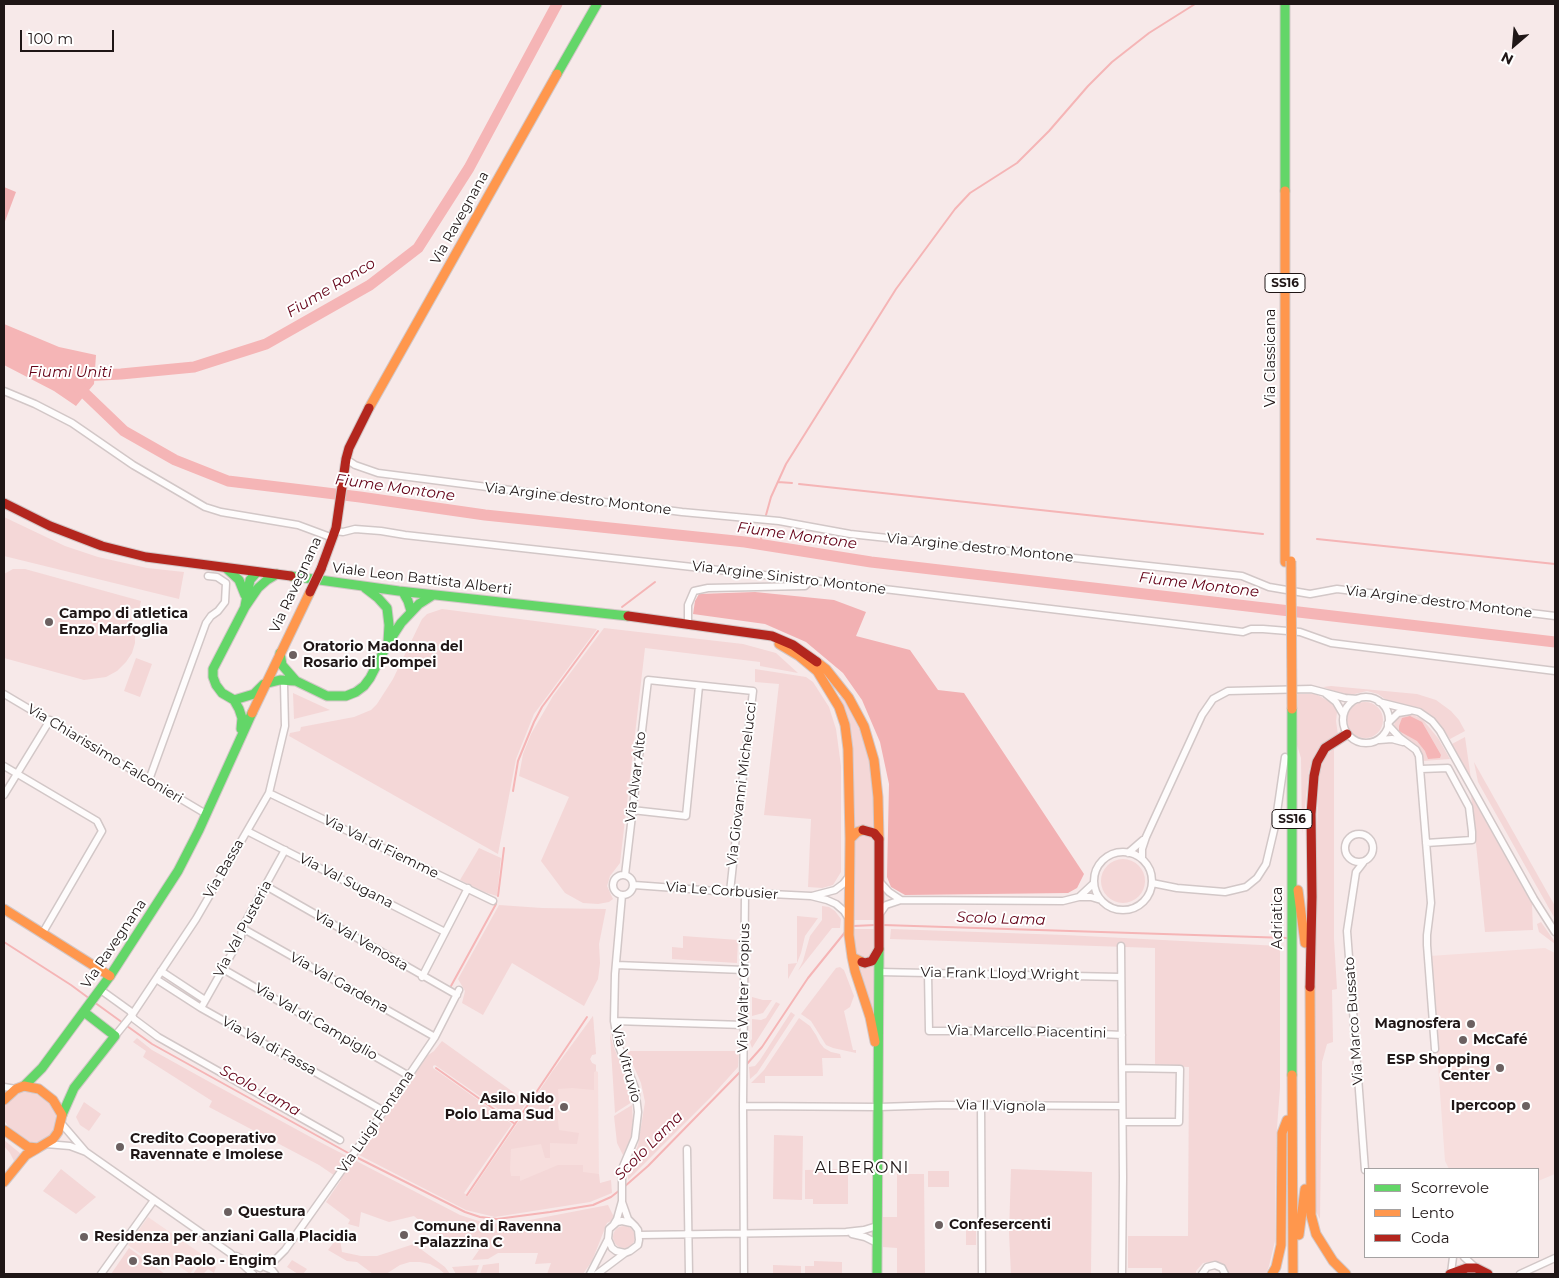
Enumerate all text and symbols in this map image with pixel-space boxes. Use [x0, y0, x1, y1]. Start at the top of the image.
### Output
scale bar [22, 20, 116, 52]
north arrow [1489, 20, 1539, 70]
text: 100 m [28, 29, 73, 48]
text: N [1498, 48, 1516, 69]
street label: Via Ravegnana [427, 168, 493, 268]
water label: Fiume Ronco [283, 254, 379, 322]
road number: SS16 [1265, 274, 1305, 292]
street label: Via Classicana [1263, 309, 1279, 407]
water label: Fiumi Uniti [28, 364, 112, 382]
water label: Fiume Montone [334, 471, 456, 505]
street label: Via Argine destro Montone [484, 479, 672, 519]
water label: Fiume Montone [736, 519, 858, 553]
street label: Via Argine destro Montone [886, 530, 1074, 566]
street label: Via Ravegnana [266, 534, 326, 636]
street label: Via Argine Sinistro Montone [691, 558, 887, 598]
street label: Viale Leon Battista Alberti [331, 560, 513, 598]
water label: Fiume Montone [1138, 569, 1260, 601]
street label: Via Argine destro Montone [1345, 582, 1533, 622]
place label: Campo di atletica Enzo Marfoglia [59, 606, 188, 638]
marker: Campo di atletica Enzo Marfoglia [43, 616, 55, 628]
place label: Oratorio Madonna del Rosario di Pompei [303, 639, 463, 672]
marker: Oratorio Madonna del Rosario di Pompei [287, 649, 299, 661]
street label: Via Chiarissimo Falconieri [24, 701, 186, 807]
street label: Via Giovanni Michelucci [724, 701, 760, 867]
street label: Via Alvar Alto [622, 730, 650, 824]
road number: SS16 [1272, 810, 1312, 829]
street label: Via Val di Fiemme [321, 812, 441, 882]
street label: Via Bassa [200, 836, 248, 902]
street label: Via Val Sugana [296, 850, 396, 912]
street label: Via Val Pusteria [210, 878, 276, 980]
street label: Via Le Corbusier [665, 879, 779, 903]
street label: Adriatica [1270, 887, 1286, 949]
street label: Via Ravegnana [78, 896, 150, 992]
street label: Via Val Venosta [311, 907, 411, 975]
water label: Scolo Lama [956, 908, 1046, 930]
street label: Via Walter Gropius [734, 923, 754, 1053]
street label: Via Val Gardena [287, 949, 391, 1017]
street label: Via Marco Bussato [1341, 956, 1367, 1086]
street label: Via Frank Lloyd Wright [920, 964, 1080, 984]
street label: Via Val di Campiglio [252, 980, 380, 1064]
street label: Via Val di Fassa [219, 1013, 319, 1079]
place label: Magnosfera [1375, 1016, 1461, 1032]
marker: Magnosfera [1465, 1018, 1477, 1030]
street label: Via Marcello Piacentini [947, 1022, 1107, 1042]
street label: Via Vitruvio [608, 1024, 644, 1104]
place label: McCafé [1473, 1032, 1527, 1048]
marker: McCafé [1457, 1034, 1469, 1046]
place label: ESP Shopping Center [1387, 1052, 1490, 1084]
water label: Scolo Lama [217, 1061, 303, 1121]
marker: ESP Shopping Center [1494, 1062, 1506, 1074]
street label: Via Luigi Fontana [334, 1067, 418, 1177]
place label: Asilo Nido Polo Lama Sud [445, 1091, 554, 1124]
street label: Via Il Vignola [956, 1097, 1046, 1115]
place label: Ipercoop [1451, 1098, 1516, 1114]
marker: Ipercoop [1520, 1100, 1532, 1112]
marker: Asilo Nido Polo Lama Sud [558, 1101, 570, 1113]
water label: Scolo Lama [611, 1108, 687, 1184]
place label: Credito Cooperativo Ravennate e Imolese [130, 1131, 283, 1164]
marker: Credito Cooperativo Ravennate e Imolese [114, 1141, 126, 1153]
district label: ALBERONI [814, 1158, 910, 1178]
legend [1364, 1168, 1539, 1258]
text: Scorrevole [1411, 1178, 1489, 1197]
text: Lento [1411, 1203, 1454, 1222]
place label: Questura [238, 1204, 306, 1220]
marker: Questura [222, 1206, 234, 1218]
place label: Confesercenti [949, 1217, 1051, 1233]
place label: Comune di Ravenna -Palazzina C [414, 1219, 561, 1252]
marker: Confesercenti [933, 1219, 945, 1231]
text: Coda [1411, 1228, 1450, 1247]
place label: Residenza per anziani Galla Placidia [94, 1229, 357, 1245]
marker: Comune di Ravenna -Palazzina C [398, 1229, 410, 1241]
marker: Residenza per anziani Galla Placidia [78, 1231, 90, 1243]
place label: San Paolo - Engim [143, 1253, 277, 1269]
marker: San Paolo - Engim [127, 1255, 139, 1267]

